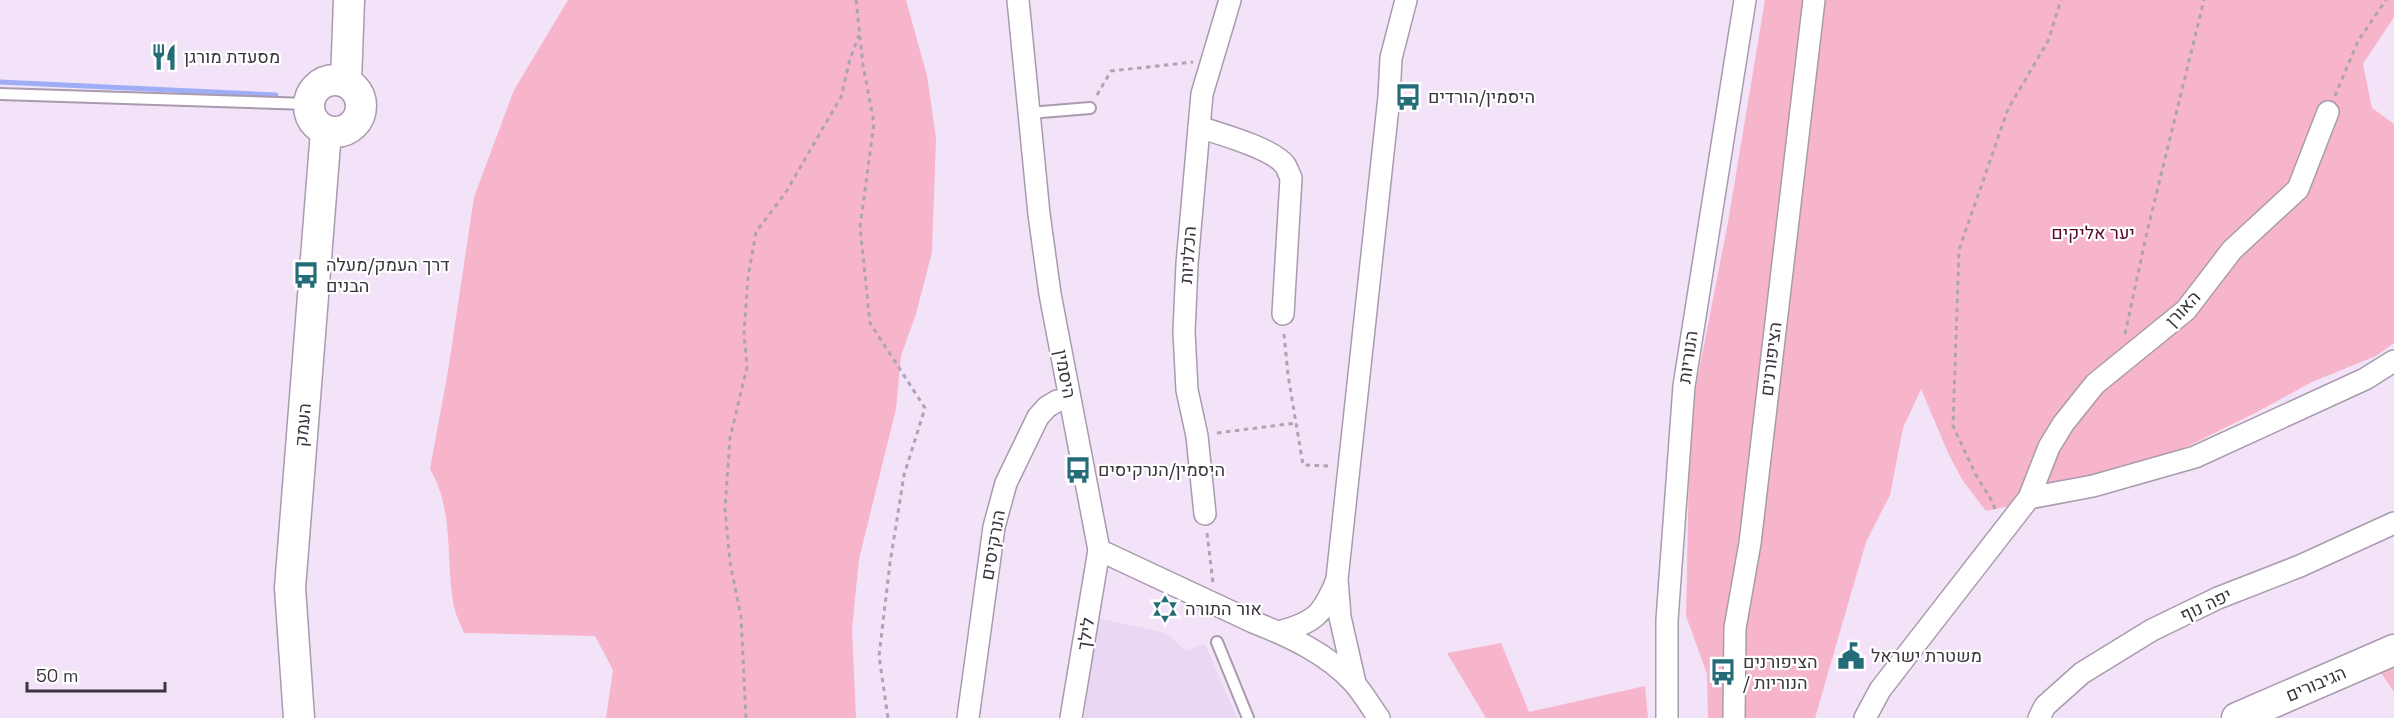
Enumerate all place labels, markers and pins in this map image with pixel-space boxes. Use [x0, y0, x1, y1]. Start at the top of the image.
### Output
restaurant icon: מסעדת מורגן [149, 42, 179, 72]
place label: מסעדת מורגן [184, 45, 280, 68]
bus stop icon: היסמין/הורדים [1393, 82, 1423, 112]
place label: היסמין/הורדים [1428, 85, 1535, 108]
place label: דרך העמק/מעלה הבנים [326, 253, 450, 297]
bus stop icon: דרך העמק/מעלה הבנים [291, 260, 321, 290]
bus stop icon: היסמין/הנרקיסים [1063, 455, 1093, 485]
place label: היסמין/הנרקיסים [1098, 458, 1225, 481]
synagogue icon: אור התורה [1150, 594, 1180, 624]
place label: אור התורה [1185, 597, 1262, 620]
public building icon: משטרת ישראל [1836, 641, 1866, 671]
place label: משטרת ישראל [1871, 644, 1982, 667]
place label: הציפורנים / הנוריות [1743, 650, 1818, 694]
bus stop icon: הציפורנים / הנוריות [1708, 657, 1738, 687]

